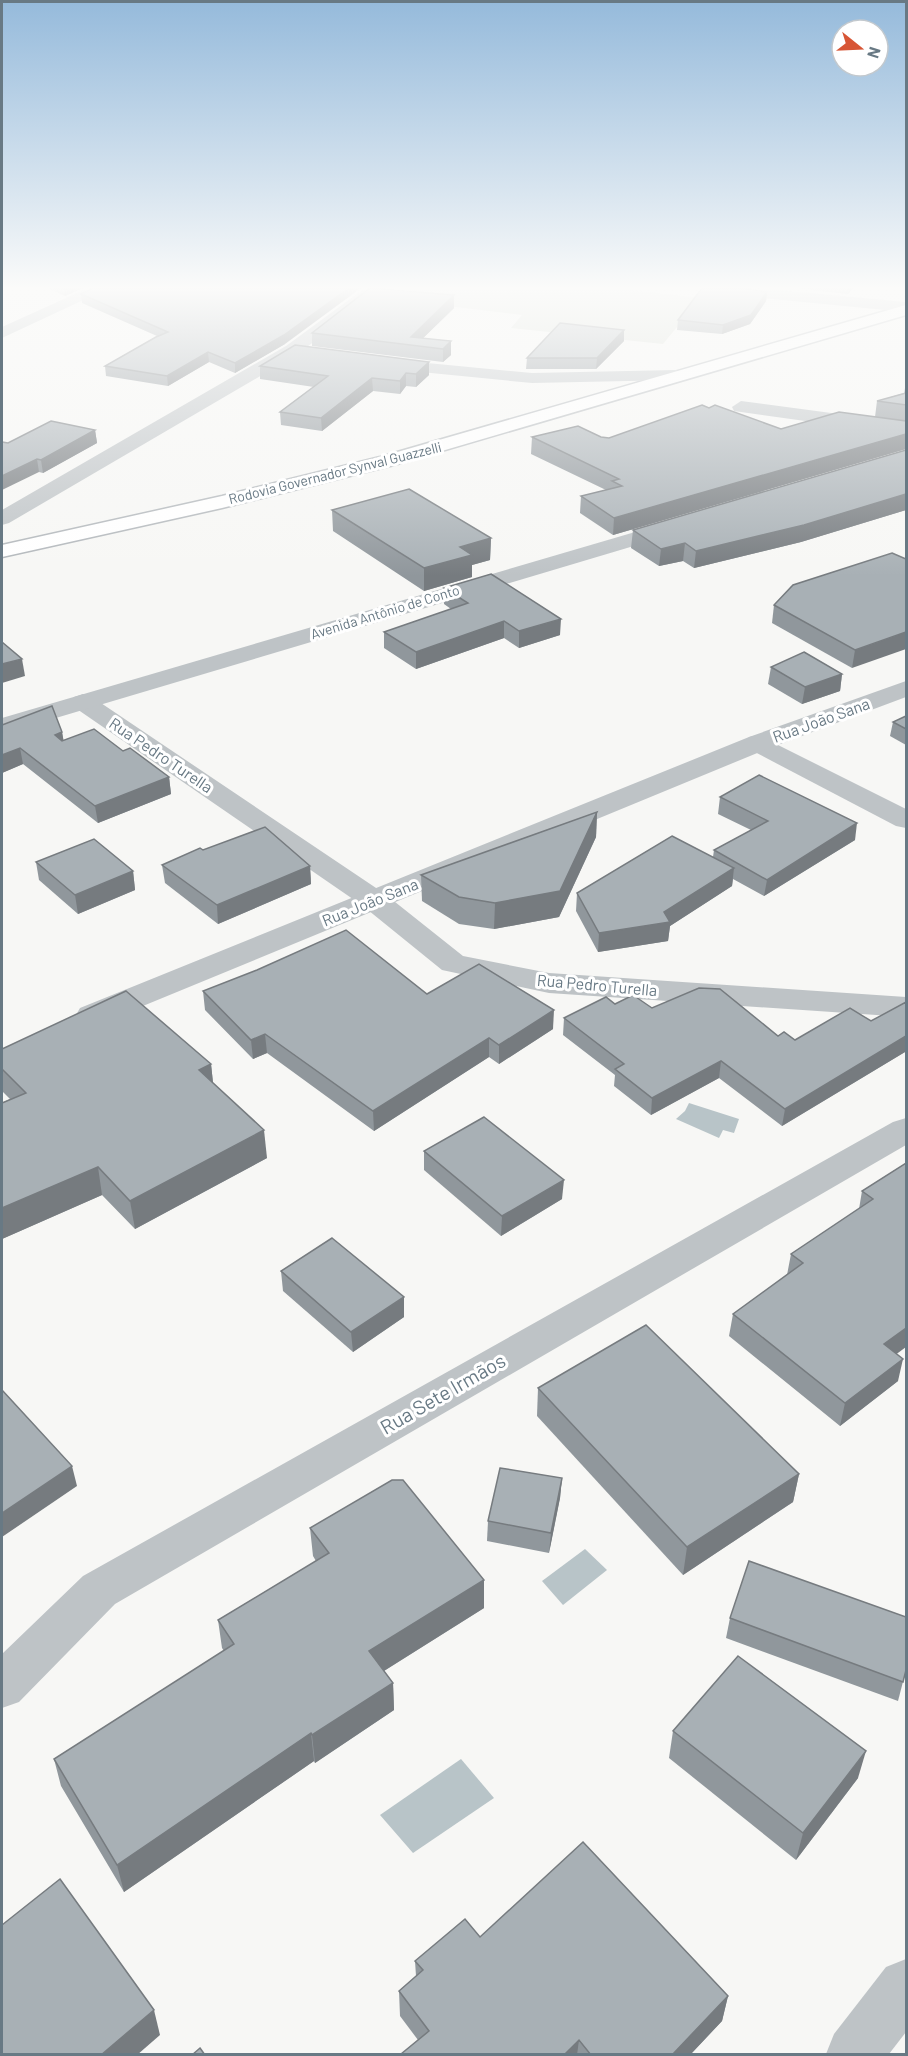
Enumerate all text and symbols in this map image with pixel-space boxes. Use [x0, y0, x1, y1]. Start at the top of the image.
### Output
north arrow [830, 18, 890, 78]
text: N [864, 45, 885, 61]
street label: Rodovia Governador Synval Guazzelli [227, 438, 443, 507]
street label: Avenida Antônio de Conto [308, 581, 461, 642]
street label: Rua João Sana [770, 693, 872, 746]
street label: Rua Pedro Turella [106, 713, 217, 796]
street label: Rua João Sana [319, 874, 421, 929]
street label: Rua Pedro Turella [536, 970, 658, 999]
street label: Rua Sete Irmãos [376, 1348, 509, 1439]

